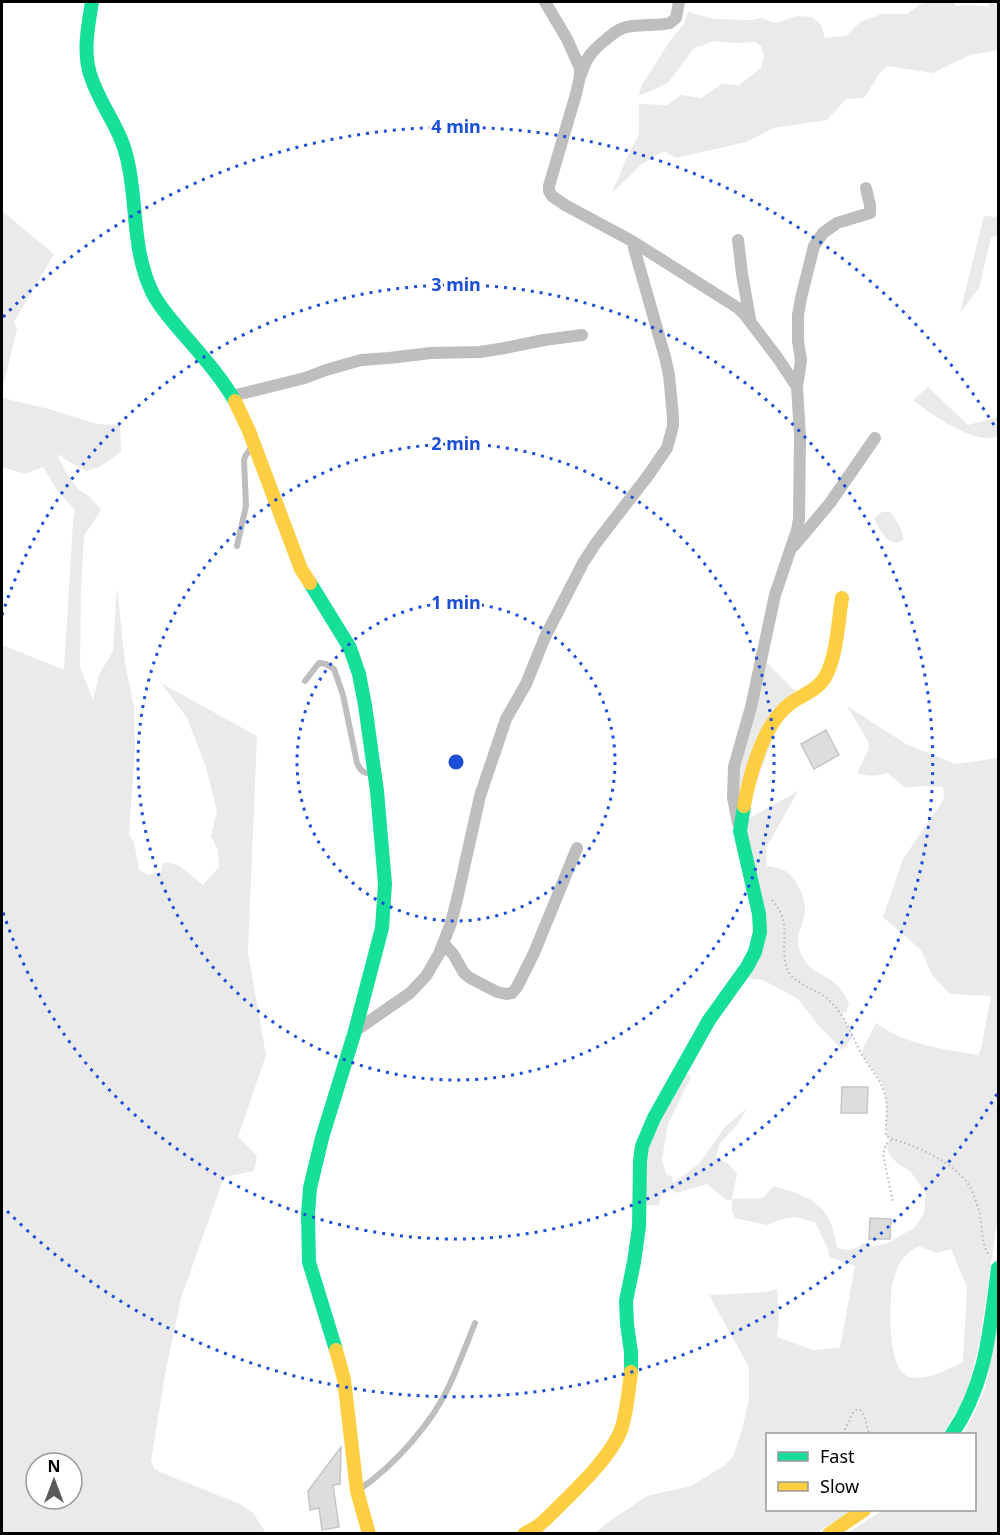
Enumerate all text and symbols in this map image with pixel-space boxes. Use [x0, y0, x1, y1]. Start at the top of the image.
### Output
text: 4 min [431, 114, 481, 138]
text: 3 min [431, 272, 481, 296]
text: 2 min [431, 431, 481, 455]
text: 1 min [431, 590, 481, 614]
centre of rings [446, 752, 466, 772]
legend [766, 1433, 976, 1511]
text: Fast [820, 1444, 855, 1468]
north arrow [24, 1451, 84, 1511]
text: N [47, 1455, 61, 1477]
text: Slow [820, 1474, 859, 1498]

